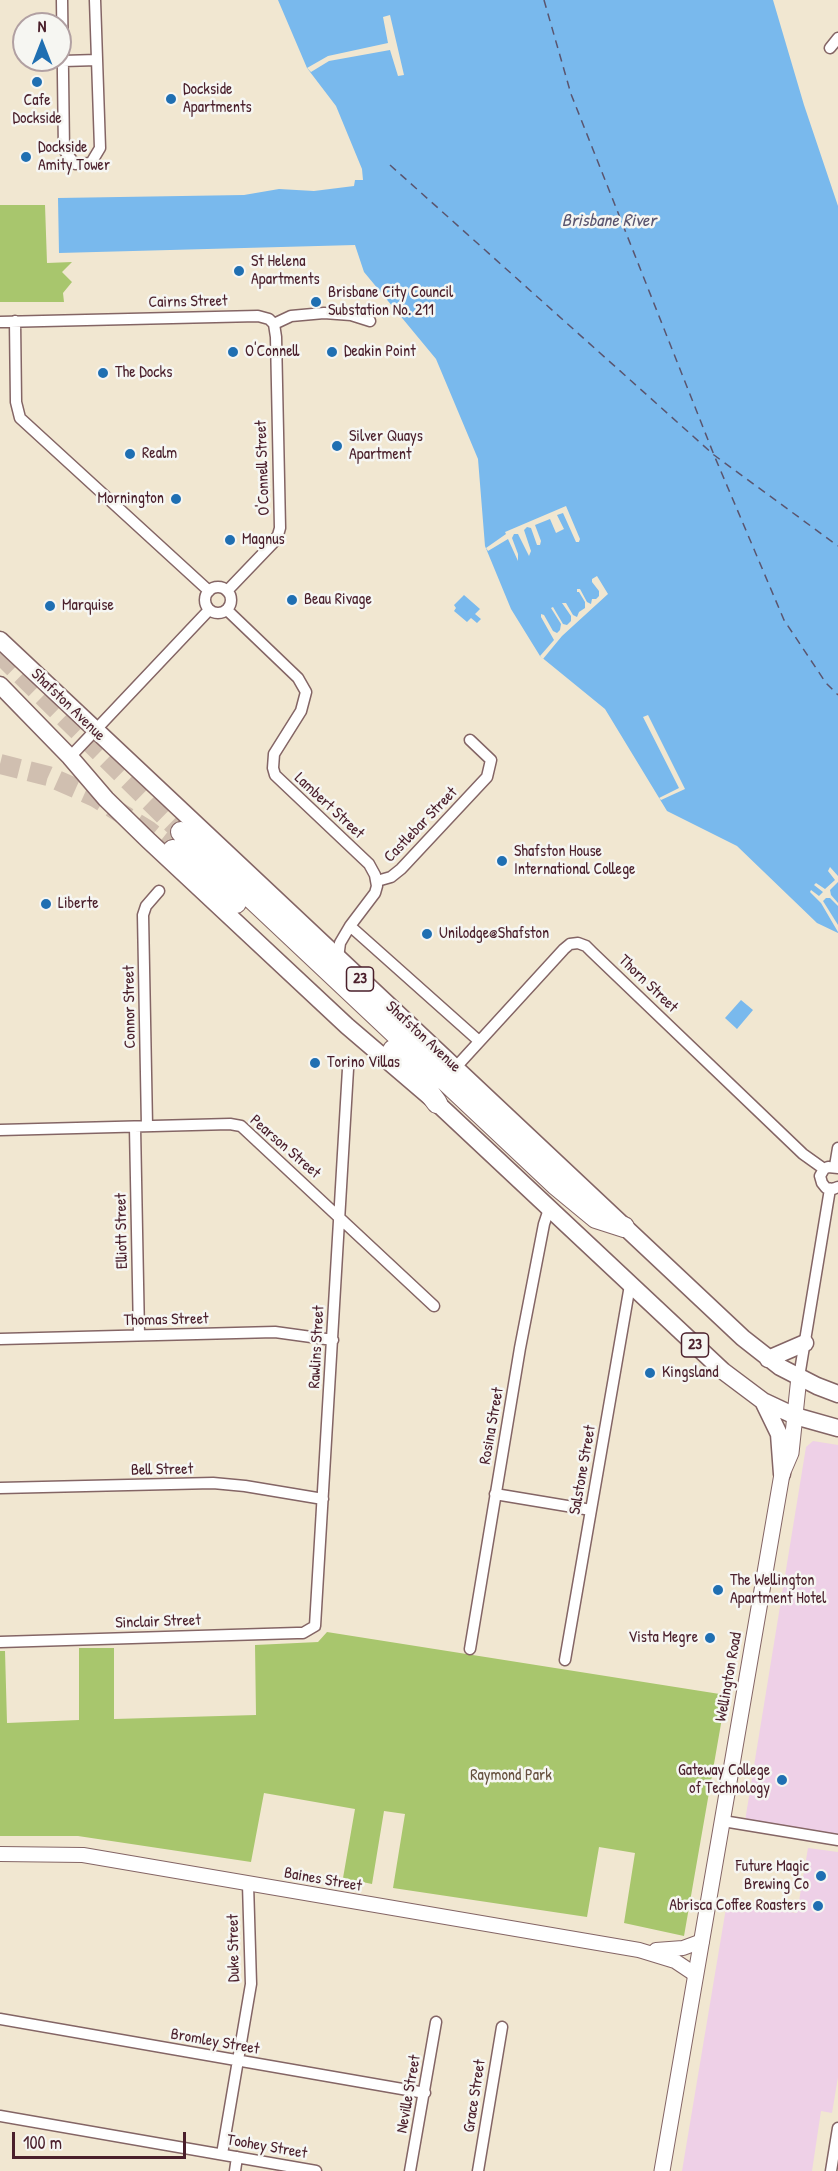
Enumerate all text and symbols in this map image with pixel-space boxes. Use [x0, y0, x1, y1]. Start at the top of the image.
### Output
north arrow [12, 12, 72, 72]
text: N [38, 15, 46, 37]
marker: Cafe Dockside [30, 75, 44, 89]
place label: Dockside Apartments [183, 80, 252, 118]
place label: Cafe Dockside [12, 91, 62, 129]
marker: Dockside Apartments [164, 92, 178, 106]
place label: Dockside Amity Tower [38, 138, 110, 176]
marker: Dockside Amity Tower [19, 150, 33, 164]
water label: Brisbane River [562, 210, 656, 232]
place label: St Helena Apartments [251, 252, 320, 290]
marker: St Helena Apartments [232, 264, 246, 278]
place label: Brisbane City Council Substation No. 211 [328, 283, 453, 321]
street label: Cairns Street [148, 292, 228, 312]
marker: Brisbane City Council Substation No. 211 [309, 295, 323, 309]
place label: O'Connell [245, 342, 299, 362]
place label: Deakin Point [344, 342, 416, 362]
marker: O'Connell [226, 345, 240, 359]
marker: Deakin Point [325, 345, 339, 359]
place label: The Docks [115, 363, 172, 383]
marker: The Docks [96, 366, 110, 380]
street label: O'Connell Street [252, 420, 274, 516]
place label: Silver Quays Apartment [349, 427, 423, 465]
marker: Silver Quays Apartment [330, 439, 344, 453]
place label: Realm [142, 444, 177, 464]
marker: Realm [123, 447, 137, 461]
place label: Mornington [98, 489, 164, 509]
marker: Mornington [169, 492, 183, 506]
place label: Magnus [242, 530, 285, 550]
marker: Magnus [223, 533, 237, 547]
place label: Beau Rivage [304, 590, 372, 610]
marker: Beau Rivage [285, 593, 299, 607]
place label: Marquise [62, 596, 114, 616]
marker: Marquise [43, 599, 57, 613]
street label: Shafston Avenue [27, 665, 109, 745]
street label: Lambert Street [290, 769, 368, 843]
street label: Castlebar Street [380, 783, 462, 867]
place label: Shafston House International College [514, 842, 635, 880]
marker: Shafston House International College [495, 854, 509, 868]
place label: Liberte [58, 894, 99, 914]
marker: Liberte [39, 897, 53, 911]
place label: Unilodge@Shafston [439, 924, 549, 944]
marker: Unilodge@Shafston [420, 927, 434, 941]
street label: Thorn Street [614, 951, 682, 1017]
street label: Connor Street [120, 965, 140, 1049]
road number: 23 [346, 967, 374, 991]
street label: Shafston Avenue [381, 997, 465, 1077]
place label: Torino Villas [327, 1053, 400, 1073]
marker: Torino Villas [308, 1056, 322, 1070]
street label: Pearson Street [246, 1111, 324, 1183]
street label: Elliott Street [112, 1193, 132, 1269]
street label: Rawlins Street [305, 1305, 329, 1389]
street label: Thomas Street [123, 1310, 209, 1330]
road number: 23 [682, 1333, 708, 1357]
place label: Kingsland [662, 1363, 718, 1383]
marker: Kingsland [643, 1366, 657, 1380]
street label: Rosina Street [476, 1386, 508, 1466]
street label: Salstone Street [566, 1424, 600, 1516]
street label: Bell Street [131, 1460, 193, 1480]
place label: The Wellington Apartment Hotel [730, 1571, 826, 1609]
marker: The Wellington Apartment Hotel [711, 1583, 725, 1597]
street label: Sinclair Street [115, 1611, 201, 1633]
place label: Vista Megre [628, 1628, 698, 1648]
marker: Vista Megre [703, 1631, 717, 1645]
street label: Wellington Road [712, 1631, 746, 1723]
place label: Gateway College of Technology [678, 1761, 770, 1799]
park label: Raymond Park [470, 1766, 552, 1786]
marker: Gateway College of Technology [775, 1773, 789, 1787]
place label: Future Magic Brewing Co [736, 1857, 809, 1895]
street label: Baines Street [283, 1864, 363, 1896]
marker: Future Magic Brewing Co [814, 1869, 828, 1883]
place label: Abrisca Coffee Roasters [669, 1896, 806, 1916]
marker: Abrisca Coffee Roasters [811, 1899, 825, 1913]
street label: Duke Street [224, 1914, 244, 1982]
street label: Bromley Street [169, 2025, 261, 2059]
street label: Neville Street [393, 2053, 425, 2135]
street label: Grace Street [460, 2058, 490, 2134]
scale bar [15, 2120, 189, 2158]
text: 100 m [23, 2130, 62, 2155]
street label: Toohey Street [225, 2130, 309, 2164]

